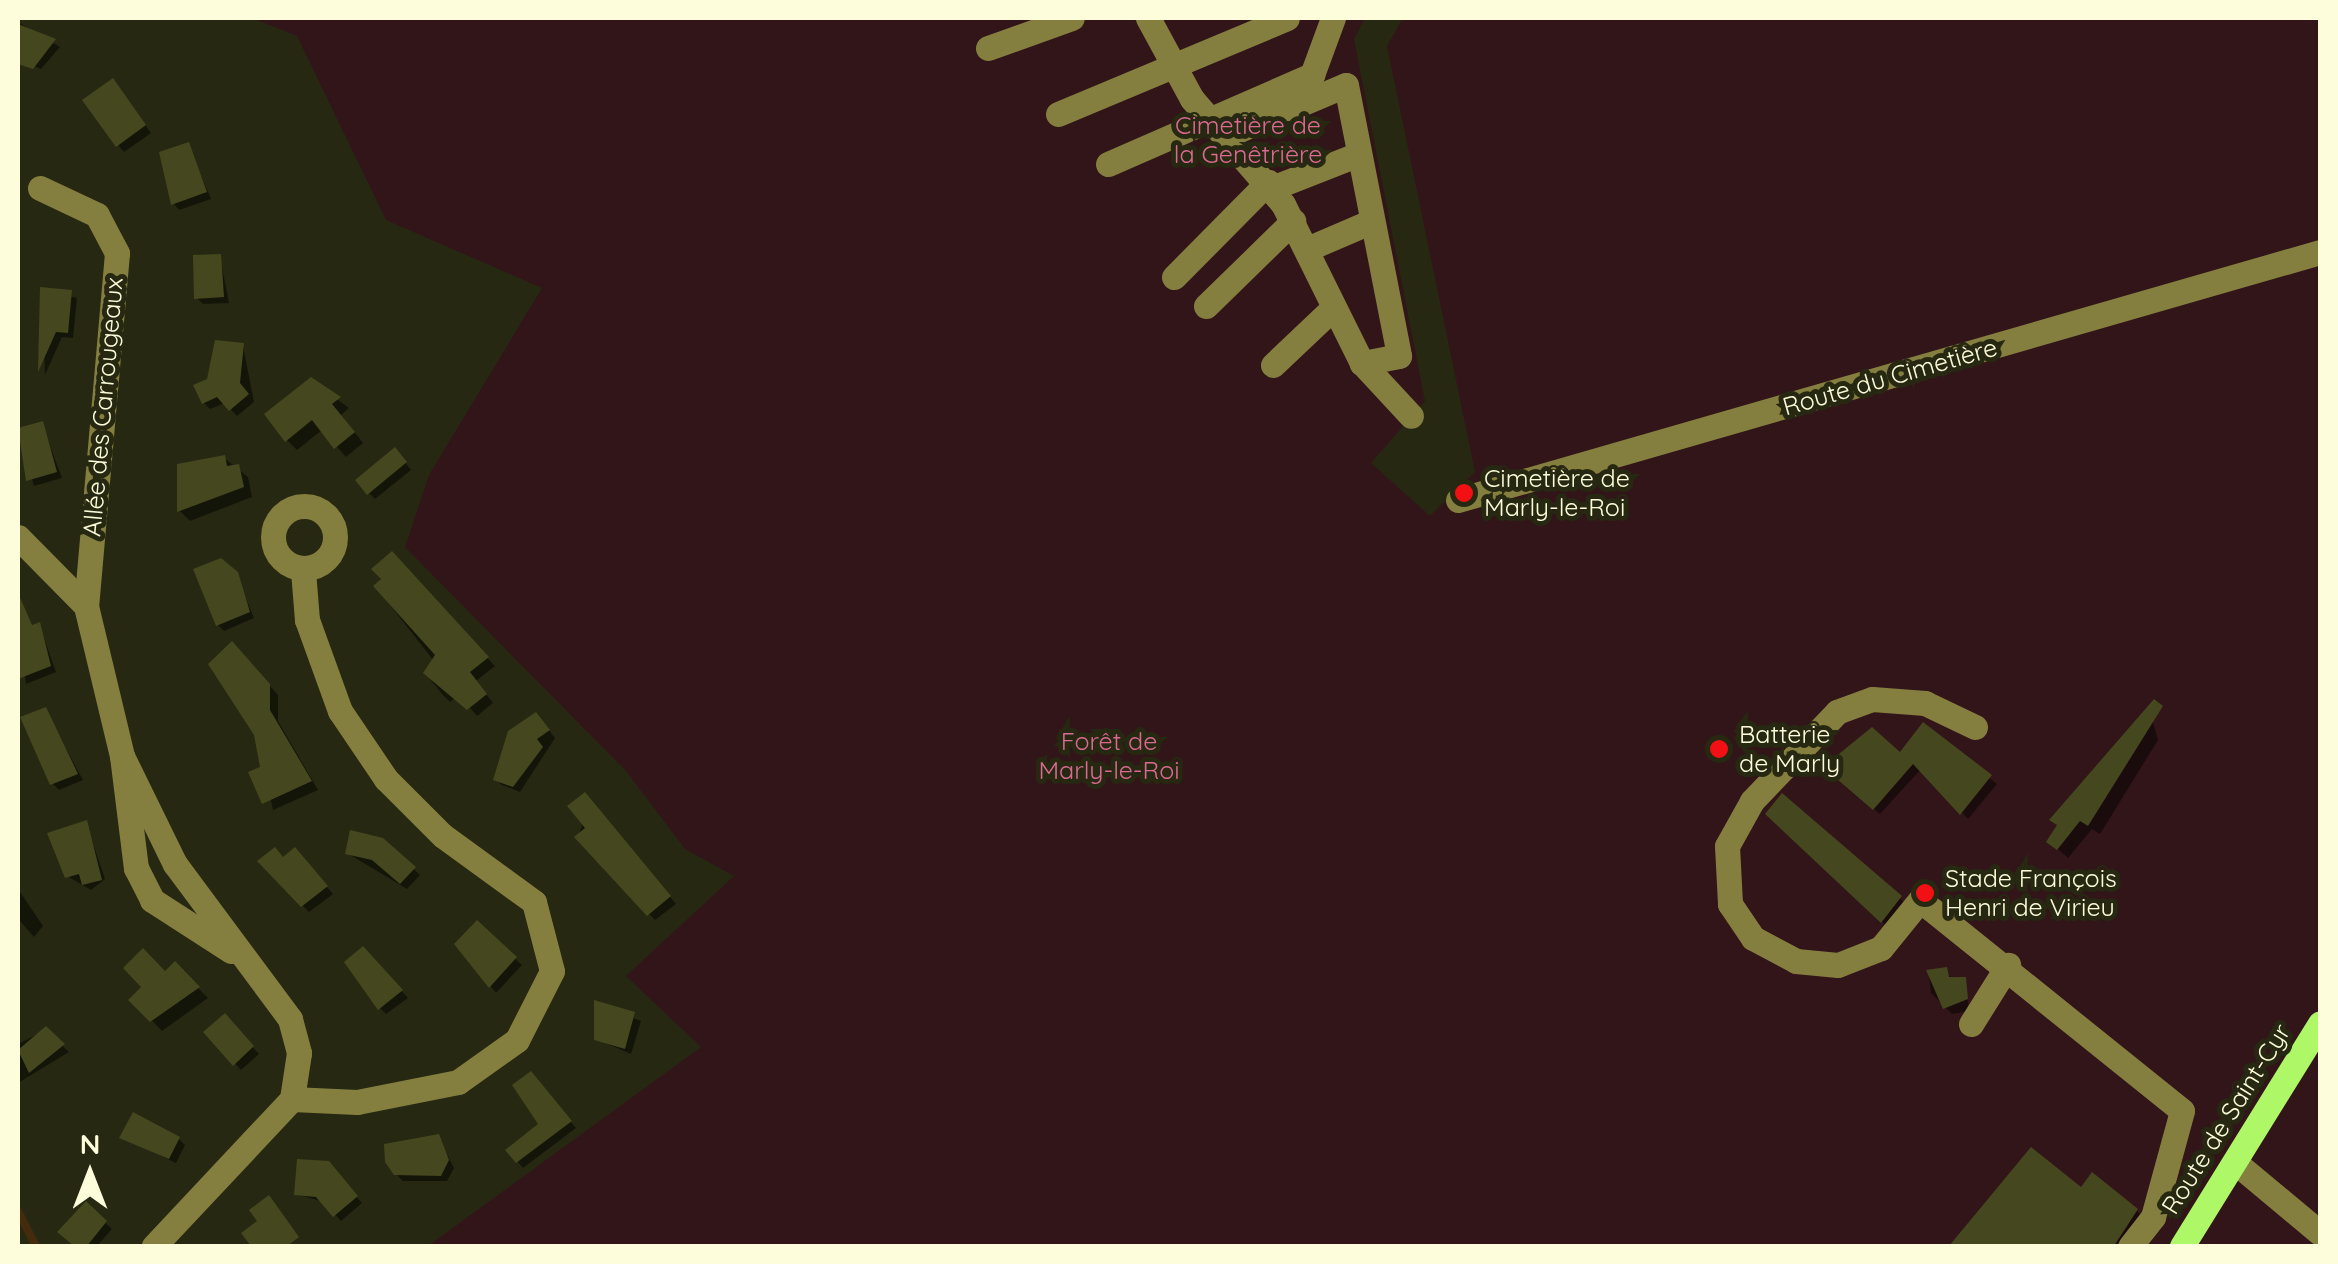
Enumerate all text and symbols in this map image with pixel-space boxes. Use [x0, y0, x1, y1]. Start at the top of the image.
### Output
park label: Cimetière de la Genêtrière [1174, 111, 1322, 170]
street label: Allée des Carrougeaux [77, 276, 129, 538]
street label: Route du Cimetière [1779, 332, 2001, 422]
place label: Cimetière de Marly-le-Roi [1484, 464, 1630, 523]
marker: Cimetière de Marly-le-Roi [1453, 482, 1475, 504]
place label: Batterie de Marly [1739, 720, 1840, 779]
park label: Forêt de Marly-le-Roi [1038, 727, 1180, 786]
marker: Batterie de Marly [1708, 738, 1730, 760]
place label: Stade François Henri de Virieu [1945, 864, 2117, 923]
marker: Stade François Henri de Virieu [1914, 882, 1936, 904]
street label: Route de Saint-Cyr [2155, 1018, 2297, 1220]
north arrow [40, 1124, 140, 1224]
text: N [80, 1126, 100, 1161]

